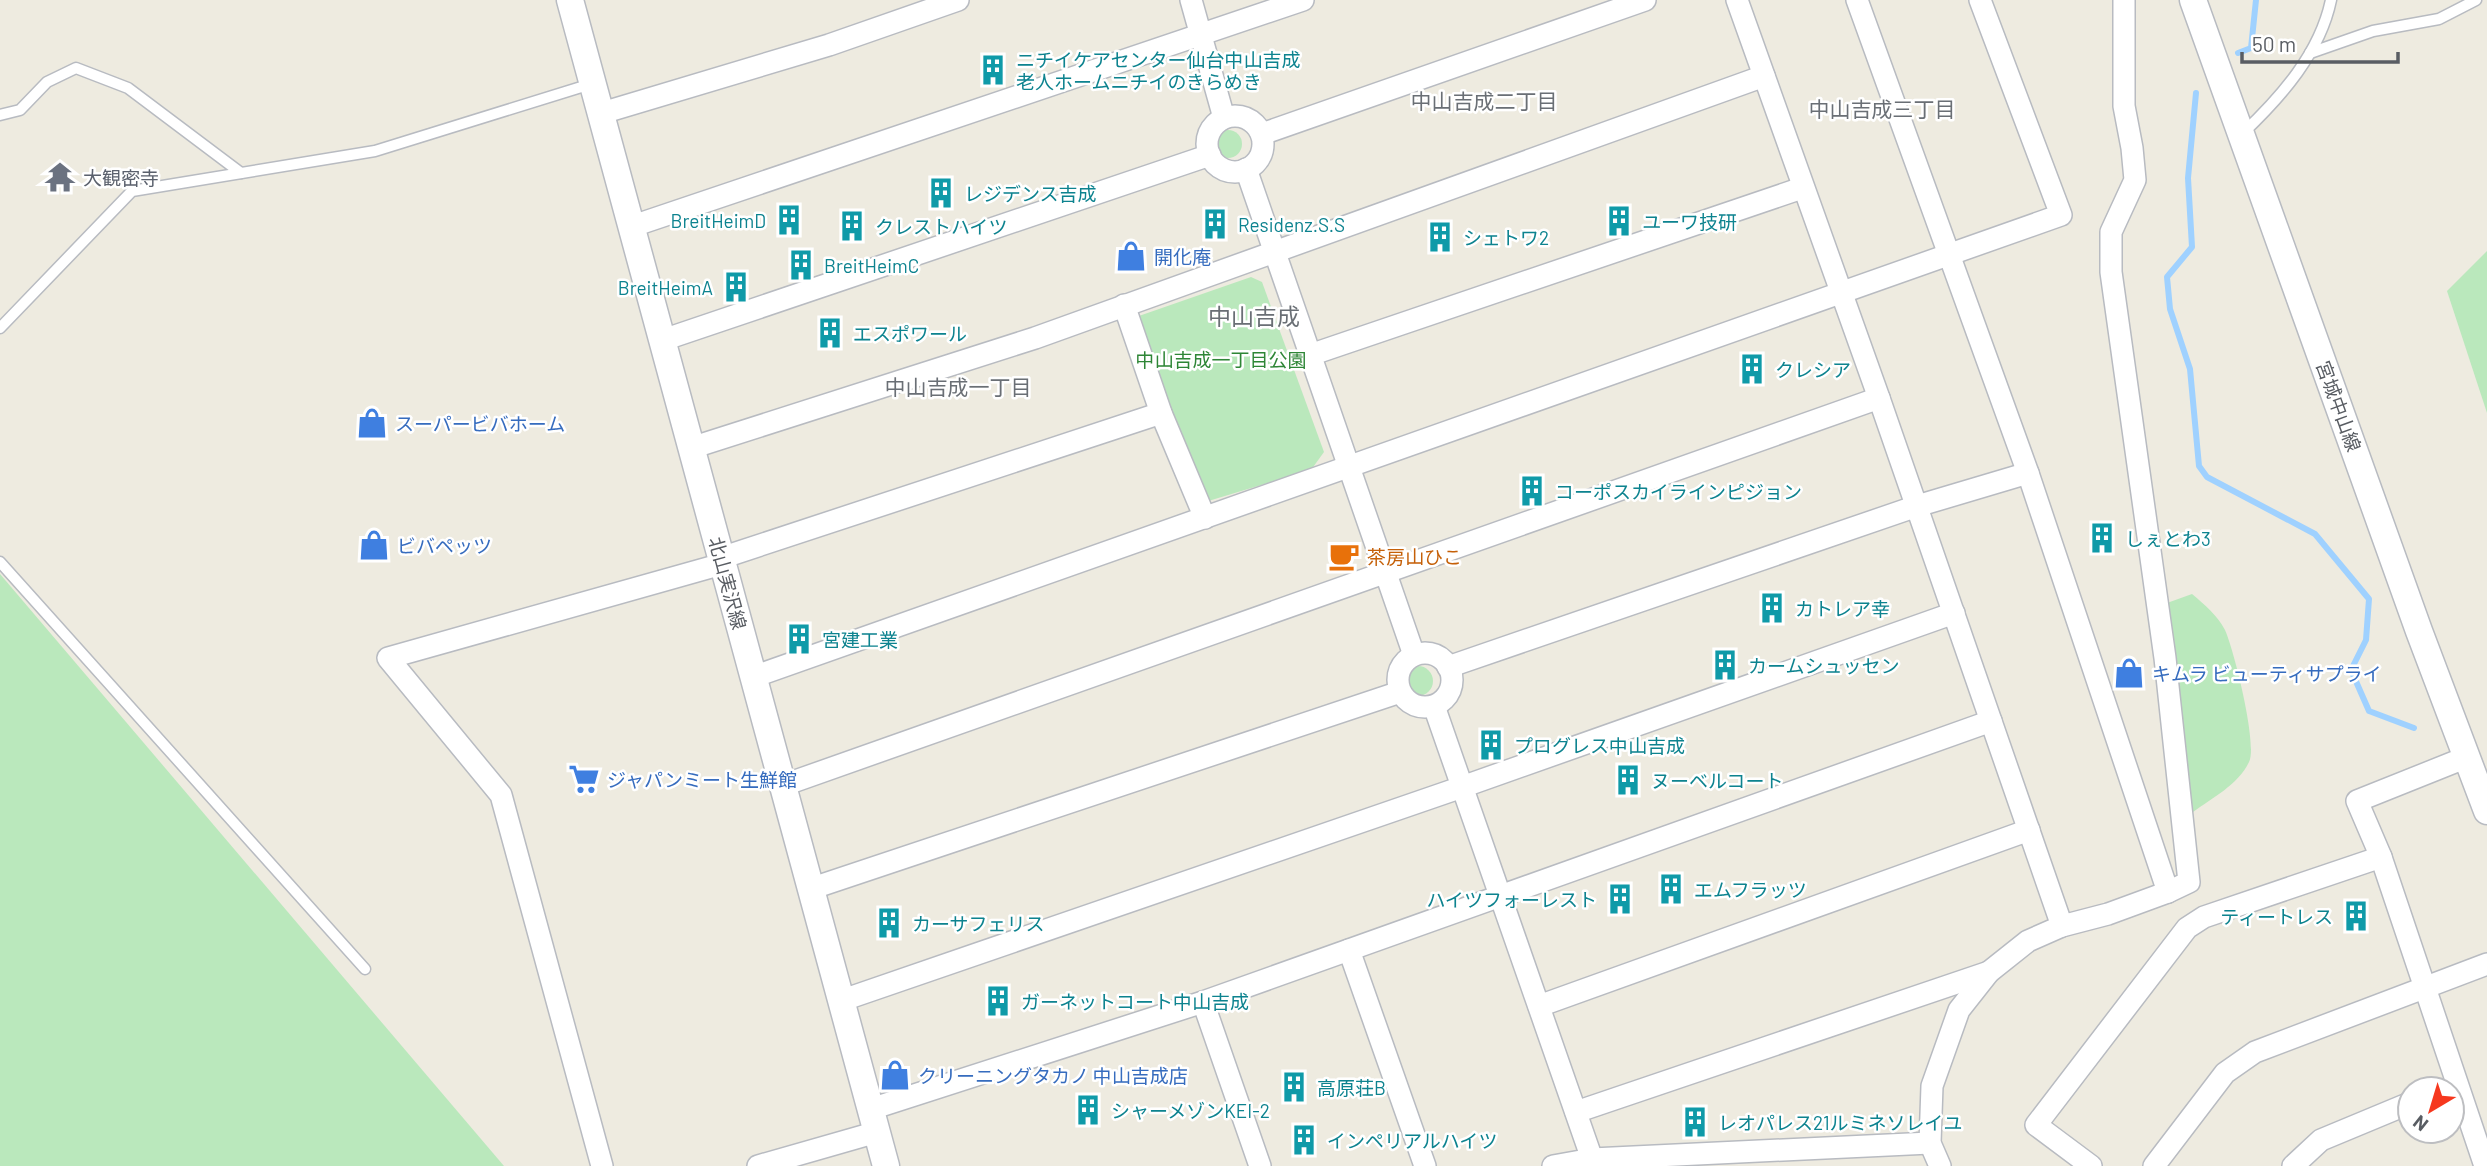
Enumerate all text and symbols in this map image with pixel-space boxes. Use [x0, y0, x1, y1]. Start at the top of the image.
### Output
scale bar [2242, 21, 2398, 65]
text: 50 m [2252, 31, 2296, 56]
place label: ニチイケアセンター仙台中山吉成 老人ホームニチイのきらめき [1016, 48, 1301, 93]
building icon: ニチイケアセンター仙台中山吉成 老人ホームニチイのきらめき [976, 53, 1010, 87]
district label: 中山吉成二丁目 [1411, 88, 1558, 113]
district label: 中山吉成三丁目 [1809, 96, 1956, 121]
temple icon: 大観密寺 [43, 160, 77, 194]
place label: 大観密寺 [83, 166, 159, 189]
building icon: レジデンス吉成 [924, 176, 958, 210]
place label: レジデンス吉成 [964, 182, 1097, 205]
building icon: BreitHeimD [772, 203, 806, 237]
building icon: ユーワ技研 [1602, 204, 1636, 238]
building icon: Residenz.S.S [1198, 207, 1232, 241]
place label: BreitHeimD [671, 209, 766, 232]
building icon: クレストハイツ [835, 209, 869, 243]
place label: ユーワ技研 [1642, 210, 1737, 233]
place label: Residenz.S.S [1238, 213, 1345, 236]
place label: クレストハイツ [875, 215, 1008, 238]
building icon: シェトワ2 [1423, 220, 1457, 254]
place label: シェトワ2 [1463, 226, 1549, 249]
shop icon: 開化庵 [1114, 239, 1148, 273]
place label: 開化庵 [1154, 245, 1211, 268]
building icon: BreitHeimC [784, 248, 818, 282]
place label: BreitHeimC [824, 254, 919, 277]
building icon: BreitHeimA [719, 270, 753, 304]
place label: BreitHeimA [618, 276, 713, 299]
district label: 中山吉成 [1208, 302, 1300, 330]
building icon: エスポワール [813, 316, 847, 350]
place label: エスポワール [853, 322, 967, 345]
park label: 中山吉成一丁目公園 [1135, 348, 1307, 371]
building icon: クレシア [1735, 352, 1769, 386]
street label: 宮城中山線 [2312, 357, 2366, 455]
place label: クレシア [1775, 358, 1851, 381]
district label: 中山吉成一丁目 [885, 374, 1032, 399]
shop icon: スーパービバホーム [355, 406, 389, 440]
place label: スーパービバホーム [395, 412, 565, 435]
building icon: コーポスカイラインピジョン [1515, 474, 1549, 508]
place label: コーポスカイラインピジョン [1555, 480, 1802, 503]
building icon: しぇとわ3 [2085, 521, 2119, 555]
place label: しぇとわ3 [2125, 527, 2211, 550]
shop icon: ビバペッツ [357, 528, 391, 562]
place label: ビバペッツ [397, 534, 492, 557]
street label: 北山実沢線 [705, 534, 751, 632]
cafe icon: 茶房山ひこ [1327, 539, 1361, 573]
place label: 茶房山ひこ [1367, 545, 1462, 568]
building icon: カトレア幸 [1755, 591, 1789, 625]
place label: カトレア幸 [1795, 597, 1890, 620]
building icon: 宮建工業 [782, 622, 816, 656]
place label: 宮建工業 [822, 628, 898, 651]
building icon: カームシュッセン [1708, 648, 1742, 682]
place label: カームシュッセン [1748, 654, 1899, 677]
shop icon: キムラ ビューティサプライ [2112, 656, 2146, 690]
place label: キムラ ビューティサプライ [2152, 662, 2382, 685]
building icon: プログレス中山吉成 [1474, 728, 1508, 762]
place label: プログレス中山吉成 [1514, 734, 1685, 757]
supermarket icon: ジャパンミート生鮮館 [567, 762, 601, 796]
building icon: ヌーベルコート [1611, 763, 1645, 797]
place label: ジャパンミート生鮮館 [607, 768, 797, 791]
place label: ヌーベルコート [1651, 769, 1784, 792]
building icon: エムフラッツ [1654, 872, 1688, 906]
place label: エムフラッツ [1694, 878, 1807, 901]
building icon: ハイツフォーレスト [1603, 882, 1637, 916]
place label: ハイツフォーレスト [1426, 888, 1597, 911]
building icon: ティートレス [2339, 899, 2373, 933]
place label: ティートレス [2220, 905, 2333, 928]
building icon: カーサフェリス [872, 906, 906, 940]
place label: カーサフェリス [912, 912, 1045, 935]
building icon: ガーネットコート中山吉成 [981, 984, 1015, 1018]
place label: ガーネットコート中山吉成 [1021, 990, 1249, 1013]
shop icon: クリーニングタカノ 中山吉成店 [878, 1058, 912, 1092]
place label: クリーニングタカノ 中山吉成店 [918, 1064, 1188, 1087]
building icon: 高原荘B [1277, 1070, 1311, 1104]
north arrow [2396, 1075, 2466, 1145]
place label: 高原荘B [1317, 1076, 1386, 1099]
building icon: シャーメゾンKEI-2 [1071, 1093, 1105, 1127]
place label: シャーメゾンKEI-2 [1111, 1099, 1270, 1122]
building icon: レオパレス21ルミネソレイユ [1678, 1105, 1712, 1139]
place label: レオパレス21ルミネソレイユ [1718, 1111, 1962, 1134]
text: N [2408, 1111, 2432, 1137]
building icon: インペリアルハイツ [1287, 1123, 1321, 1157]
place label: インペリアルハイツ [1327, 1129, 1497, 1152]

